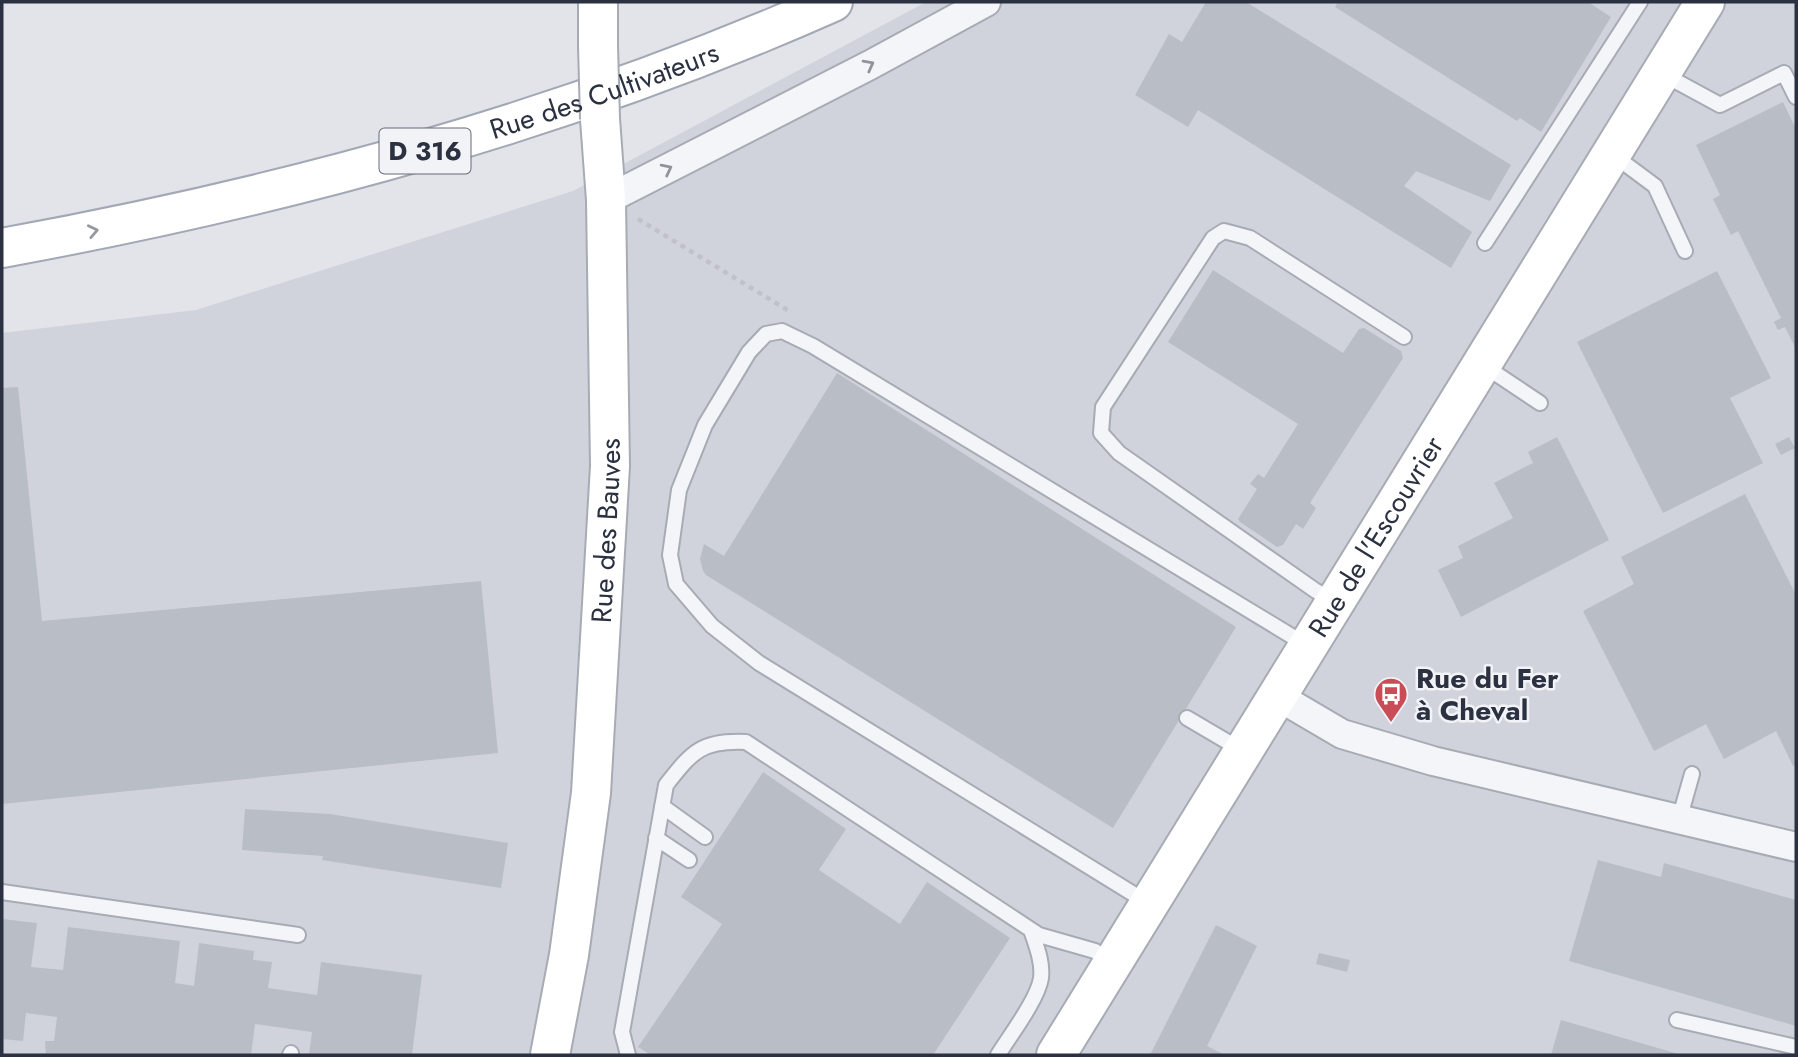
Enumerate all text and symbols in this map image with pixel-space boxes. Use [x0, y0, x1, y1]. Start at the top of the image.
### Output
street label: Rue des Cultivateurs [484, 31, 725, 150]
one-way arrow [862, 60, 874, 74]
road number: D 316 [380, 128, 471, 174]
one-way arrow [660, 163, 672, 177]
one-way arrow [87, 225, 99, 240]
street label: Rue de l'Escouvrier [1298, 428, 1453, 645]
street label: Rue des Bauves [580, 438, 631, 624]
place label: Rue du Fer à Cheval [1416, 658, 1559, 731]
bus stop icon: Rue du Fer à Cheval [1372, 675, 1410, 724]

